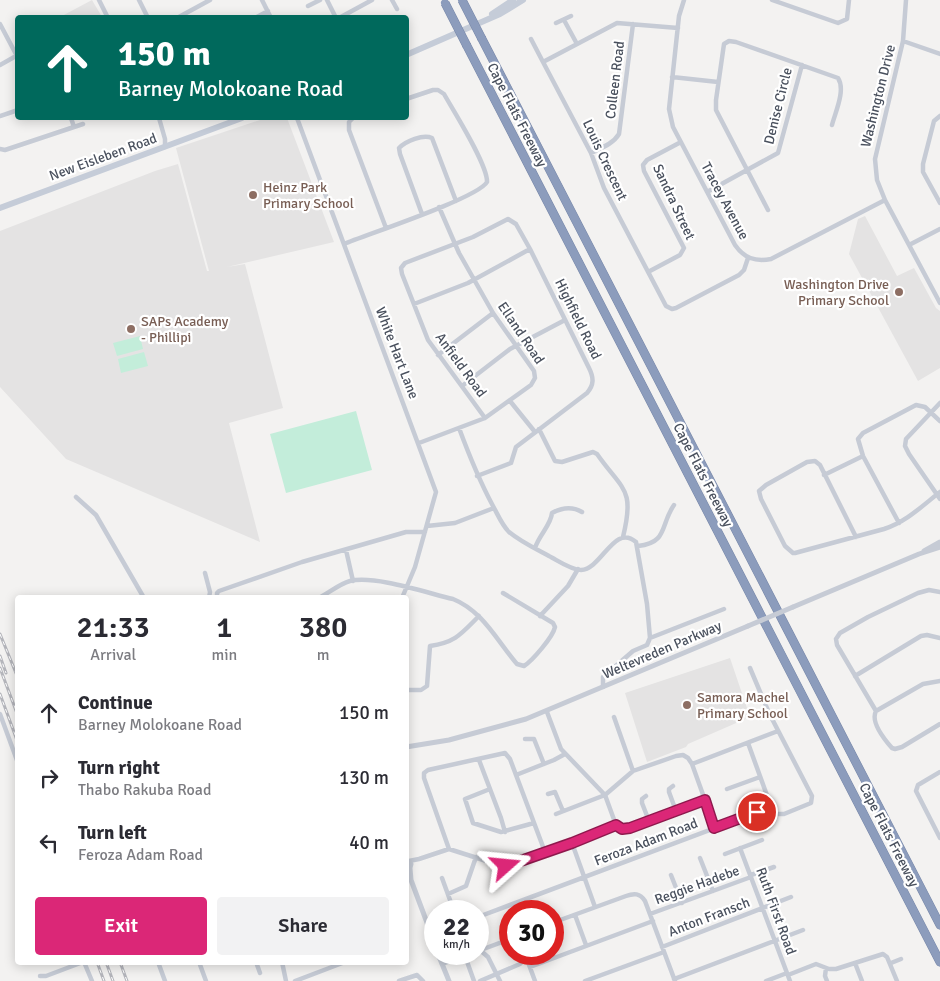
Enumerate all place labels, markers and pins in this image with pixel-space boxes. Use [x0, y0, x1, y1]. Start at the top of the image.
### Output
place label: Heinz Park Primary School [263, 179, 354, 212]
marker: Heinz Park Primary School [247, 189, 259, 201]
place label: Washington Drive Primary School [784, 276, 889, 309]
marker: Washington Drive Primary School [893, 286, 905, 298]
place label: SAPs Academy - Phillipi [141, 313, 229, 346]
marker: SAPs Academy - Phillipi [125, 323, 137, 335]
place label: Samora Machel Primary School [697, 689, 789, 722]
marker: Samora Machel Primary School [681, 699, 693, 711]
pin [736, 791, 778, 833]

